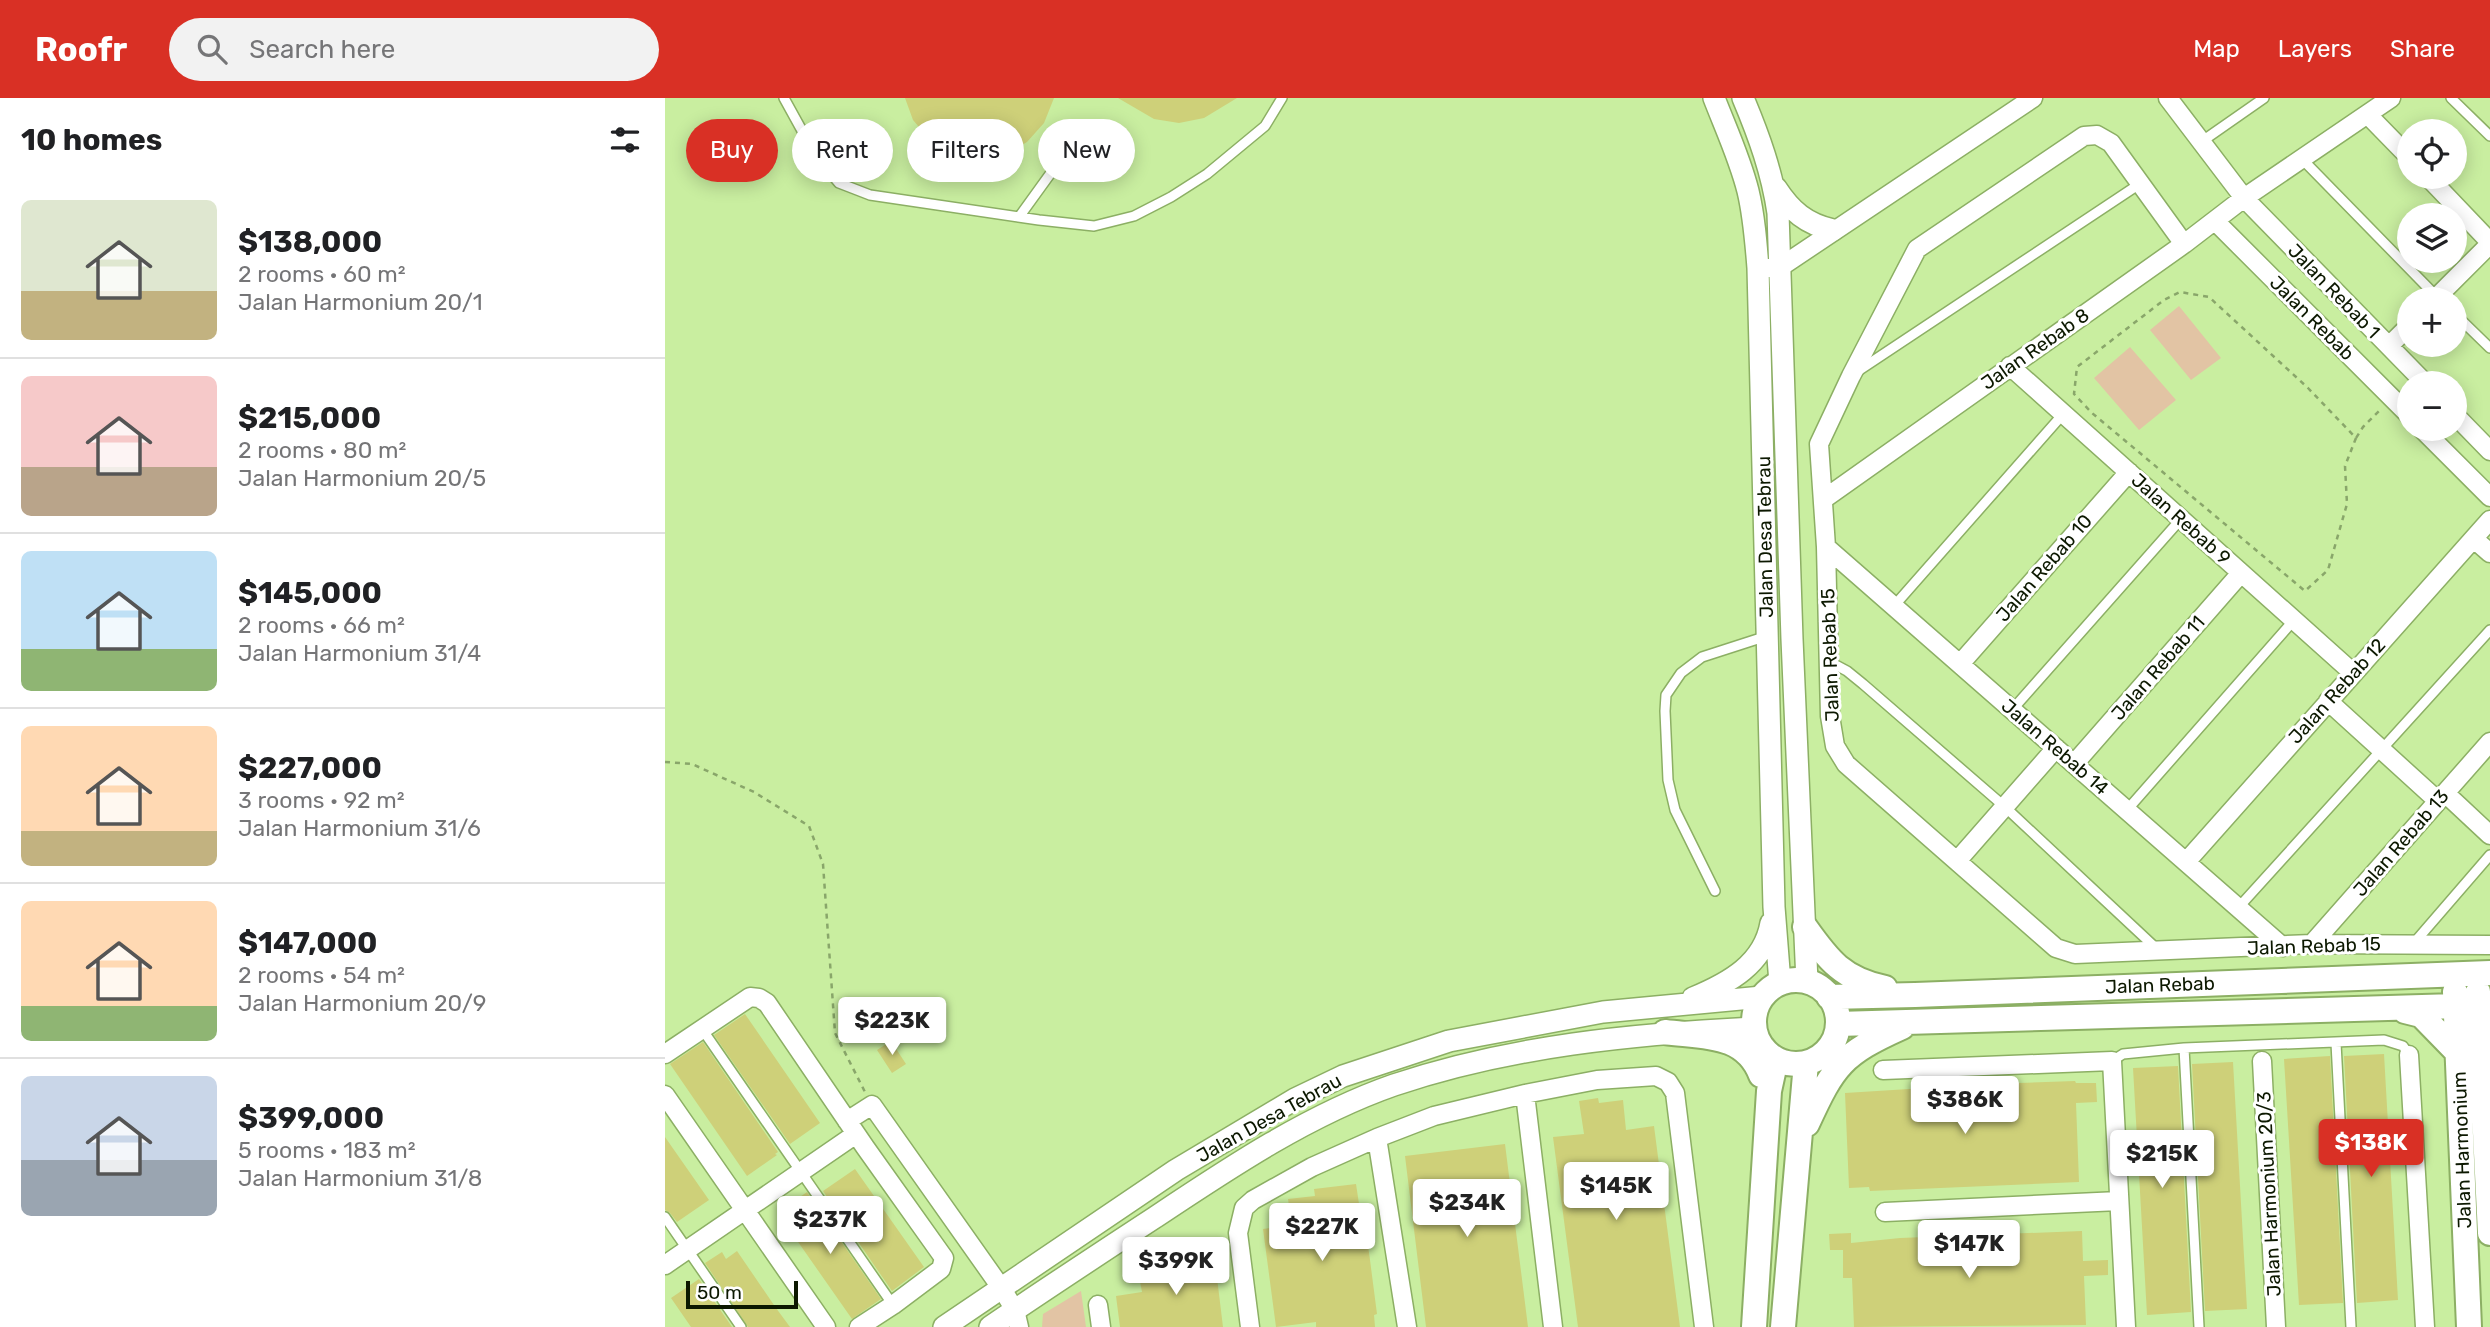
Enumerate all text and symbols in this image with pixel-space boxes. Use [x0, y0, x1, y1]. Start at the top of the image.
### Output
search box [169, 18, 659, 81]
text: Roofr [35, 30, 127, 69]
icon: search [193, 30, 231, 68]
text: Search here [249, 34, 395, 65]
text: Map [2193, 35, 2240, 63]
text: Layers [2278, 35, 2352, 63]
text: Share [2390, 35, 2455, 63]
chip: Buy [686, 119, 778, 182]
chip: Rent [792, 119, 893, 182]
chip: Filters [907, 119, 1024, 182]
chip: New [1038, 119, 1135, 182]
map controls [2397, 119, 2467, 441]
button: locate [2397, 119, 2467, 189]
icon: filters [606, 121, 644, 159]
text: 10 homes [21, 122, 162, 158]
button: layers [2397, 203, 2467, 273]
text: $138,000 [238, 224, 382, 260]
icon: home [77, 228, 161, 312]
street label: Jalan Rebab 1 [2283, 239, 2385, 343]
text: 2 rooms · 60 m² [238, 260, 406, 288]
street label: Jalan Rebab [2265, 271, 2359, 365]
button: + [2397, 287, 2467, 357]
text: Jalan Harmonium 20/1 [238, 288, 482, 316]
street label: Jalan Rebab 8 [1977, 303, 2093, 395]
button: − [2397, 371, 2467, 441]
text: $215,000 [238, 400, 381, 436]
icon: home [77, 404, 161, 488]
text: 2 rooms · 80 m² [238, 436, 406, 464]
street label: Jalan Desa Tebrau [1752, 456, 1778, 618]
text: Jalan Harmonium 20/5 [238, 464, 486, 492]
street label: Jalan Rebab 9 [2127, 468, 2235, 570]
street label: Jalan Rebab 10 [1991, 510, 2097, 626]
text: $145,000 [238, 575, 382, 611]
icon: home [77, 579, 161, 663]
street label: Jalan Rebab 15 [1816, 588, 1844, 722]
text: 2 rooms · 66 m² [238, 611, 405, 639]
street label: Jalan Rebab 11 [2106, 611, 2210, 725]
street label: Jalan Rebab 12 [2284, 634, 2390, 748]
text: Jalan Harmonium 31/4 [238, 639, 481, 667]
street label: Jalan Rebab 14 [1997, 694, 2113, 800]
text: $227,000 [238, 750, 382, 786]
icon: home [77, 754, 161, 838]
street label: Jalan Rebab 13 [2348, 785, 2454, 901]
text: 3 rooms · 92 m² [238, 786, 404, 814]
text: Jalan Harmonium 31/6 [238, 814, 481, 842]
text: $147,000 [238, 925, 378, 961]
icon: home [77, 929, 161, 1013]
street label: Jalan Rebab 15 [2247, 932, 2381, 960]
text: 2 rooms · 54 m² [238, 961, 405, 989]
street label: Jalan Rebab [2105, 972, 2215, 998]
text: Jalan Harmonium 20/9 [238, 989, 486, 1017]
pin: $223K [843, 998, 941, 1057]
text: $223K [854, 1006, 930, 1034]
street label: Jalan Desa Tebrau [1193, 1069, 1345, 1167]
street label: Jalan Harmonium [2448, 1071, 2476, 1229]
pin: $386K [1916, 1076, 2014, 1136]
text: $386K [1927, 1085, 2003, 1113]
street label: Jalan Harmonium 20/3 [2252, 1091, 2286, 1297]
text: $399,000 [238, 1100, 384, 1136]
icon: home [77, 1104, 161, 1188]
pin: $138K [2322, 1119, 2420, 1179]
text: $138K [2335, 1128, 2407, 1156]
pin: $215K [2113, 1130, 2211, 1190]
text: 5 rooms · 183 m² [238, 1136, 415, 1164]
text: $215K [2126, 1139, 2198, 1167]
pin: $145K [1567, 1162, 1665, 1222]
text: Jalan Harmonium 31/8 [238, 1164, 483, 1192]
text: $145K [1580, 1171, 1652, 1199]
pin: $234K [1418, 1180, 1516, 1239]
text: $234K [1429, 1188, 1505, 1216]
pin: $237K [781, 1196, 879, 1256]
pin: $227K [1273, 1204, 1371, 1263]
text: $237K [793, 1205, 867, 1233]
text: $227K [1285, 1212, 1359, 1240]
pin: $147K [1920, 1220, 2018, 1280]
text: $147K [1934, 1229, 2004, 1257]
pin: $399K [1127, 1238, 1225, 1297]
text: $399K [1138, 1246, 1214, 1274]
scale bar [686, 1278, 798, 1310]
text: 50 m [697, 1281, 742, 1304]

